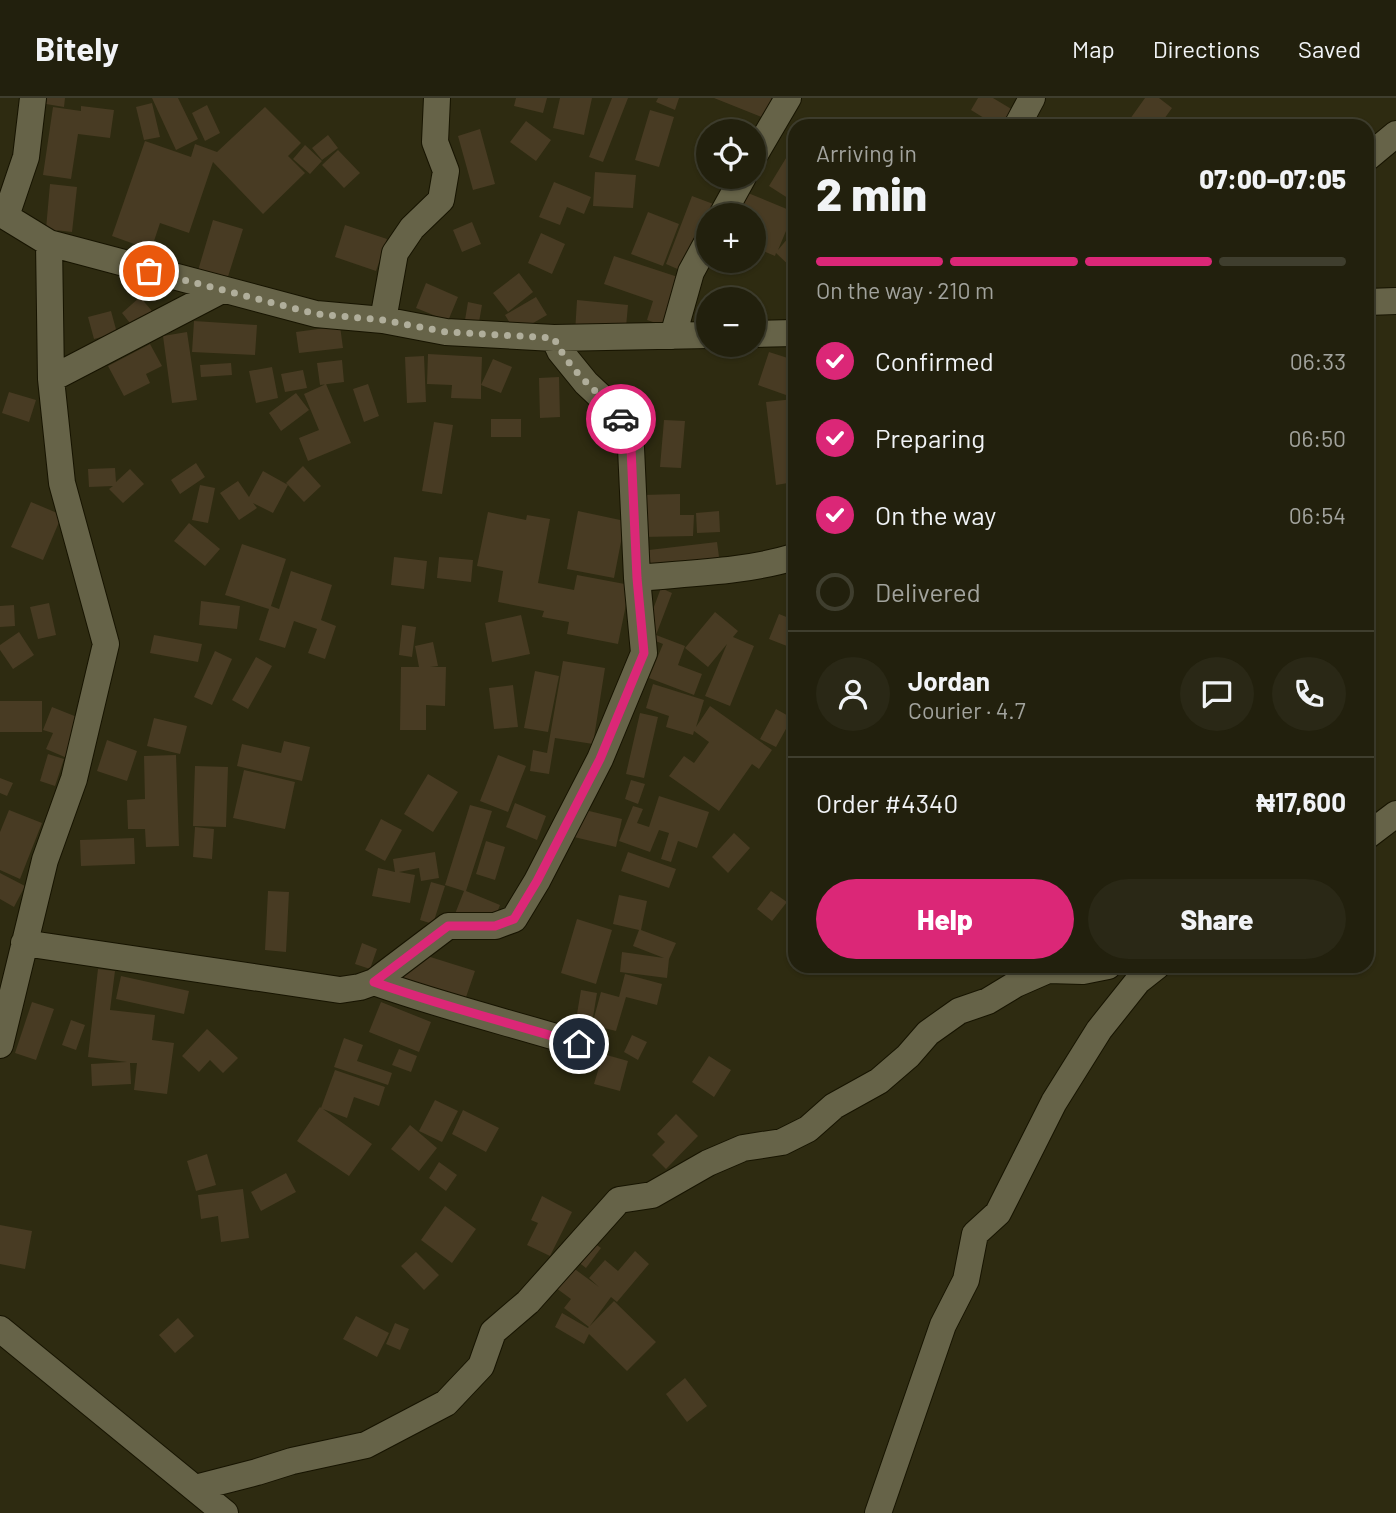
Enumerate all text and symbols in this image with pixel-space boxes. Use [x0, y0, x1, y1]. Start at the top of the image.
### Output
text: Bitely [35, 28, 119, 68]
text: Map [1072, 34, 1115, 63]
text: Directions [1153, 34, 1260, 63]
text: Saved [1298, 34, 1361, 63]
map controls [696, 119, 766, 357]
button: locate [696, 119, 766, 189]
text: Arriving in [816, 139, 917, 167]
text: 07:00–07:05 [1199, 163, 1346, 194]
text: 2 min [816, 165, 927, 220]
button: + [696, 203, 766, 273]
pin [119, 241, 179, 301]
icon: bag [130, 252, 168, 290]
text: On the way · 210 m [816, 276, 994, 304]
button: − [696, 287, 766, 357]
icon: check [816, 342, 854, 380]
text: Confirmed [875, 345, 994, 376]
text: 06:33 [1290, 347, 1346, 375]
courier [586, 384, 656, 454]
icon: car [602, 400, 640, 438]
icon: check [816, 419, 854, 457]
text: Preparing [875, 422, 985, 453]
text: 06:50 [1289, 424, 1346, 452]
icon: check [816, 496, 854, 534]
text: On the way [875, 499, 996, 530]
text: 06:54 [1289, 501, 1346, 529]
text: Delivered [875, 576, 981, 607]
button: person [816, 657, 890, 731]
button: chat [1180, 657, 1254, 731]
button: phone [1272, 657, 1346, 731]
text: Jordan [908, 665, 990, 696]
text: Courier · 4.7 [908, 696, 1026, 724]
text: ₦17,600 [1256, 786, 1346, 817]
text: Order #4340 [816, 787, 958, 818]
button: Help [816, 879, 1074, 959]
button: Share [1088, 879, 1346, 959]
pin [549, 1014, 609, 1074]
icon: home [560, 1025, 598, 1063]

